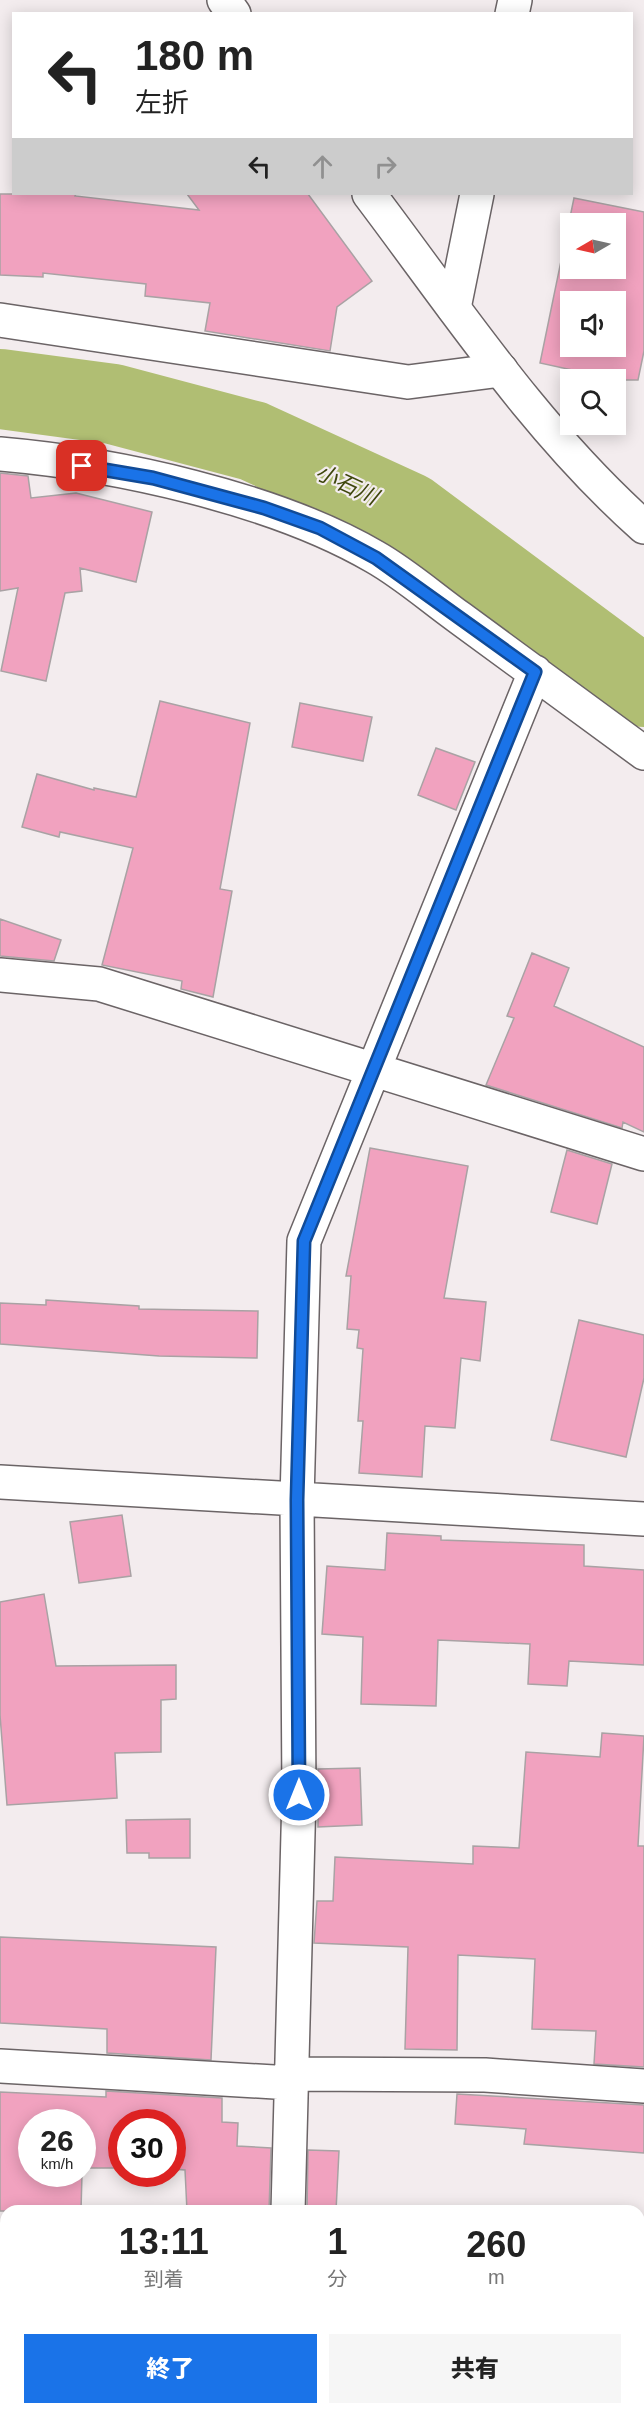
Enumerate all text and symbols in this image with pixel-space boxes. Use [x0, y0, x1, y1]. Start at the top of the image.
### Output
text: 180 m [135, 32, 254, 79]
icon: left [36, 36, 114, 114]
text: 左折 [135, 88, 189, 118]
icon: left [243, 150, 276, 183]
icon: ahead [306, 150, 339, 183]
icon: right [369, 150, 402, 183]
north arrow [560, 213, 626, 279]
map controls [560, 213, 626, 435]
button: sound [560, 291, 626, 357]
button: search [560, 369, 626, 435]
pin [56, 440, 107, 491]
icon: arrive [65, 449, 98, 482]
water label: 小石川 [312, 459, 384, 511]
position arrow [267, 1763, 331, 1827]
speed limit sign: 30 [108, 2109, 186, 2187]
text: 26 [40, 2124, 74, 2157]
text: km/h [41, 2155, 73, 2172]
text: 13:11 [119, 2221, 209, 2262]
text: 1 [327, 2221, 348, 2262]
text: 260 [466, 2224, 526, 2265]
text: m [488, 2266, 505, 2288]
text: 到着 [144, 2268, 184, 2290]
text: 分 [327, 2268, 347, 2290]
button: 終了 [24, 2334, 317, 2403]
button: 共有 [329, 2334, 621, 2403]

